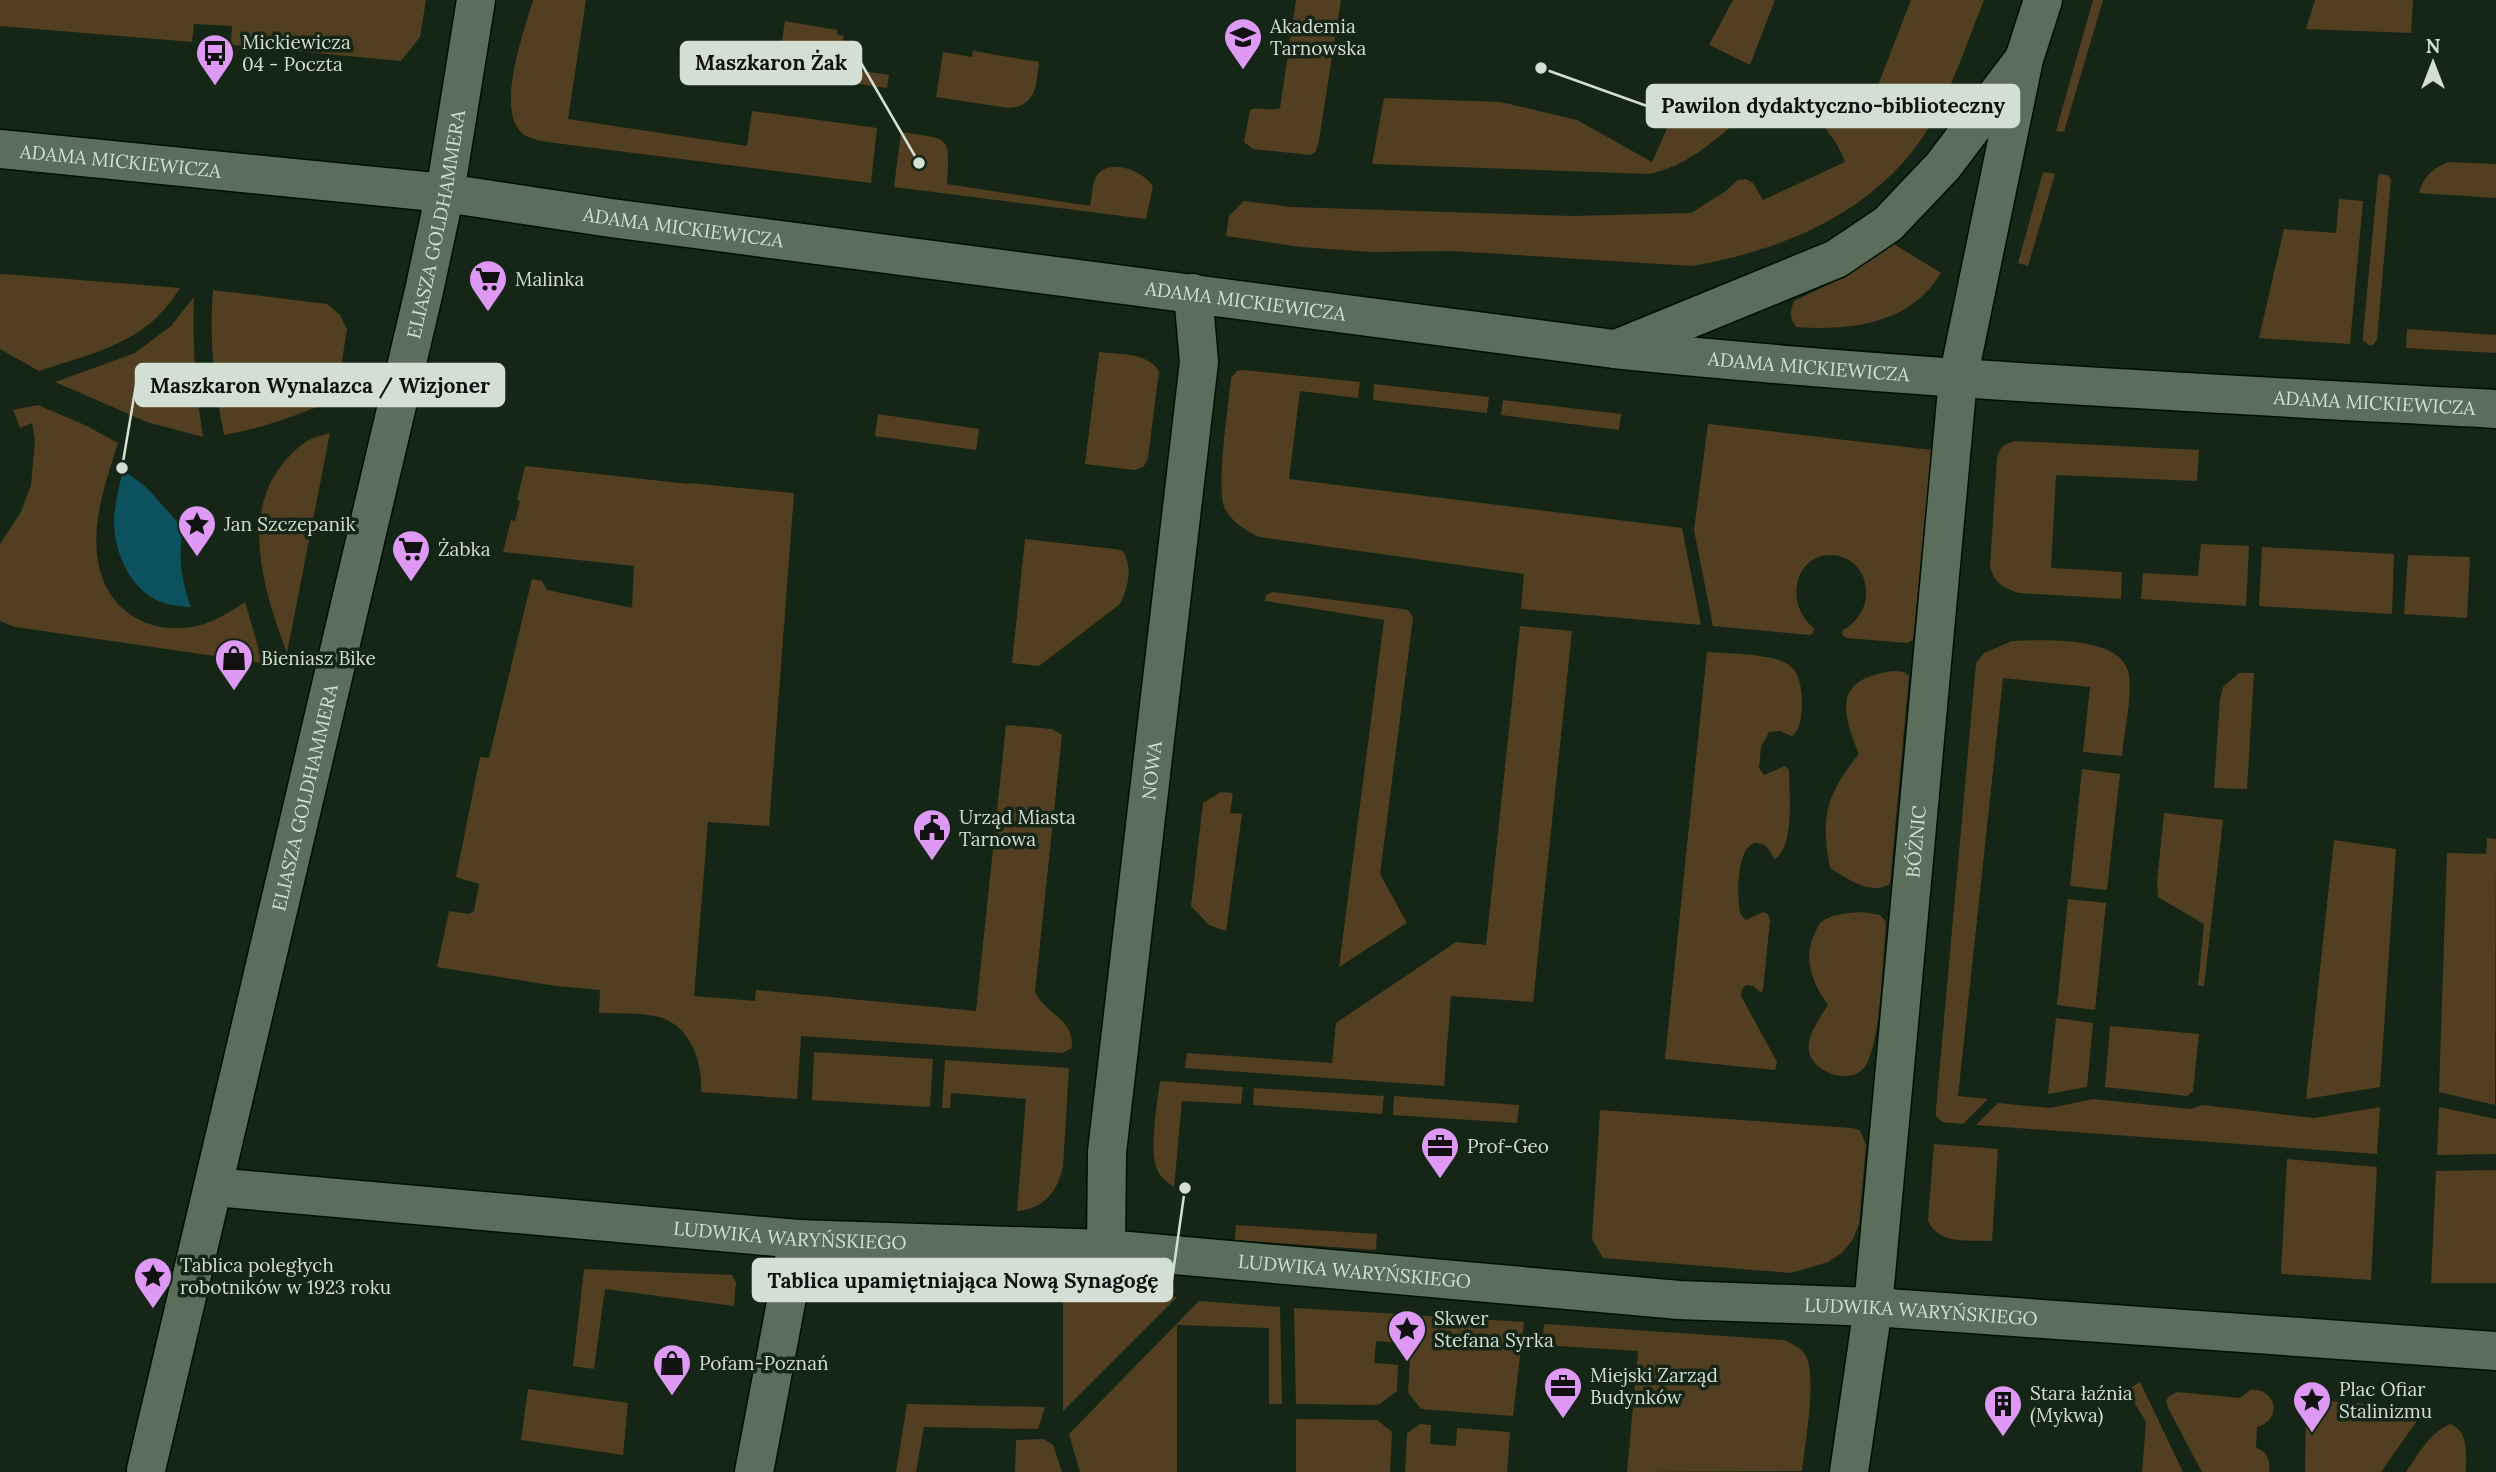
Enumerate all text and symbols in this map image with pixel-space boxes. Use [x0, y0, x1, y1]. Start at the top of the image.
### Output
place label: Akademia Tarnowska [1269, 14, 1366, 60]
school or university icon: Akademia Tarnowska [1222, 16, 1264, 71]
north arrow [2398, 28, 2468, 98]
place label: Mickiewicza 04 - Poczta [242, 30, 351, 76]
bus stop icon: Mickiewicza 04 - Poczta [194, 32, 236, 87]
text: N [2426, 34, 2441, 58]
callout: Maszkaron Żak [681, 42, 861, 84]
text: Maszkaron Żak [695, 49, 848, 76]
callout: Pawilon dydaktyczno-biblioteczny [1647, 85, 2019, 127]
text: Pawilon dydaktyczno-biblioteczny [1661, 92, 2005, 119]
street label: ELIASZA GOLDHAMMERA [401, 107, 470, 341]
street label: ADAMA MICKIEWICZA [18, 139, 223, 183]
street label: ADAMA MICKIEWICZA [580, 202, 786, 253]
supermarket icon: Malinka [467, 258, 509, 313]
place label: Malinka [515, 267, 584, 291]
street label: ADAMA MICKIEWICZA [1143, 276, 1348, 326]
street label: ADAMA MICKIEWICZA [1706, 346, 1911, 387]
callout: Maszkaron Wynalazca / Wizjoner [136, 364, 504, 406]
text: Maszkaron Wynalazca / Wizjoner [150, 372, 490, 399]
street label: ADAMA MICKIEWICZA [2272, 385, 2477, 420]
place icon: Jan Szczepanik [176, 503, 218, 558]
place label: Jan Szczepanik [223, 512, 356, 536]
supermarket icon: Żabka [390, 528, 432, 583]
place label: Żabka [438, 537, 491, 561]
shop icon: Bieniasz Bike [213, 637, 255, 692]
place label: Bieniasz Bike [261, 646, 376, 670]
street label: ELIASZA GOLDHAMMERA [266, 680, 343, 913]
street label: NOWA [1136, 739, 1167, 801]
street label: BÓŻNIC [1900, 804, 1931, 879]
place label: Urząd Miasta Tarnowa [959, 805, 1076, 851]
public building icon: Urząd Miasta Tarnowa [911, 807, 953, 862]
office icon: Prof-Geo [1419, 1125, 1461, 1180]
place label: Prof-Geo [1467, 1134, 1549, 1158]
street label: LUDWIKA WARYŃSKIEGO [672, 1216, 907, 1255]
street label: LUDWIKA WARYŃSKIEGO [1237, 1249, 1472, 1293]
place label: Tablica poległych robotników w 1923 roku [180, 1253, 391, 1299]
place icon: Tablica poległych robotników w 1923 roku [132, 1255, 174, 1310]
callout: Tablica upamiętniająca Nową Synagogę [753, 1259, 1172, 1301]
text: Tablica upamiętniająca Nową Synagogę [767, 1267, 1159, 1294]
street label: LUDWIKA WARYŃSKIEGO [1804, 1293, 2038, 1331]
place label: Skwer Stefana Syrka [1434, 1306, 1554, 1352]
place icon: Skwer Stefana Syrka [1386, 1308, 1428, 1363]
shop icon: Pofam-Poznań [651, 1342, 693, 1397]
place label: Pofam-Poznań [699, 1351, 828, 1375]
place label: Miejski Zarząd Budynków [1590, 1363, 1718, 1409]
office icon: Miejski Zarząd Budynków [1542, 1365, 1584, 1420]
place label: Plac Ofiar Stalinizmu [2339, 1377, 2432, 1423]
place icon: Plac Ofiar Stalinizmu [2291, 1379, 2333, 1434]
place label: Stara łaźnia (Mykwa) [2030, 1381, 2133, 1428]
building icon: Stara łaźnia (Mykwa) [1982, 1383, 2024, 1438]

